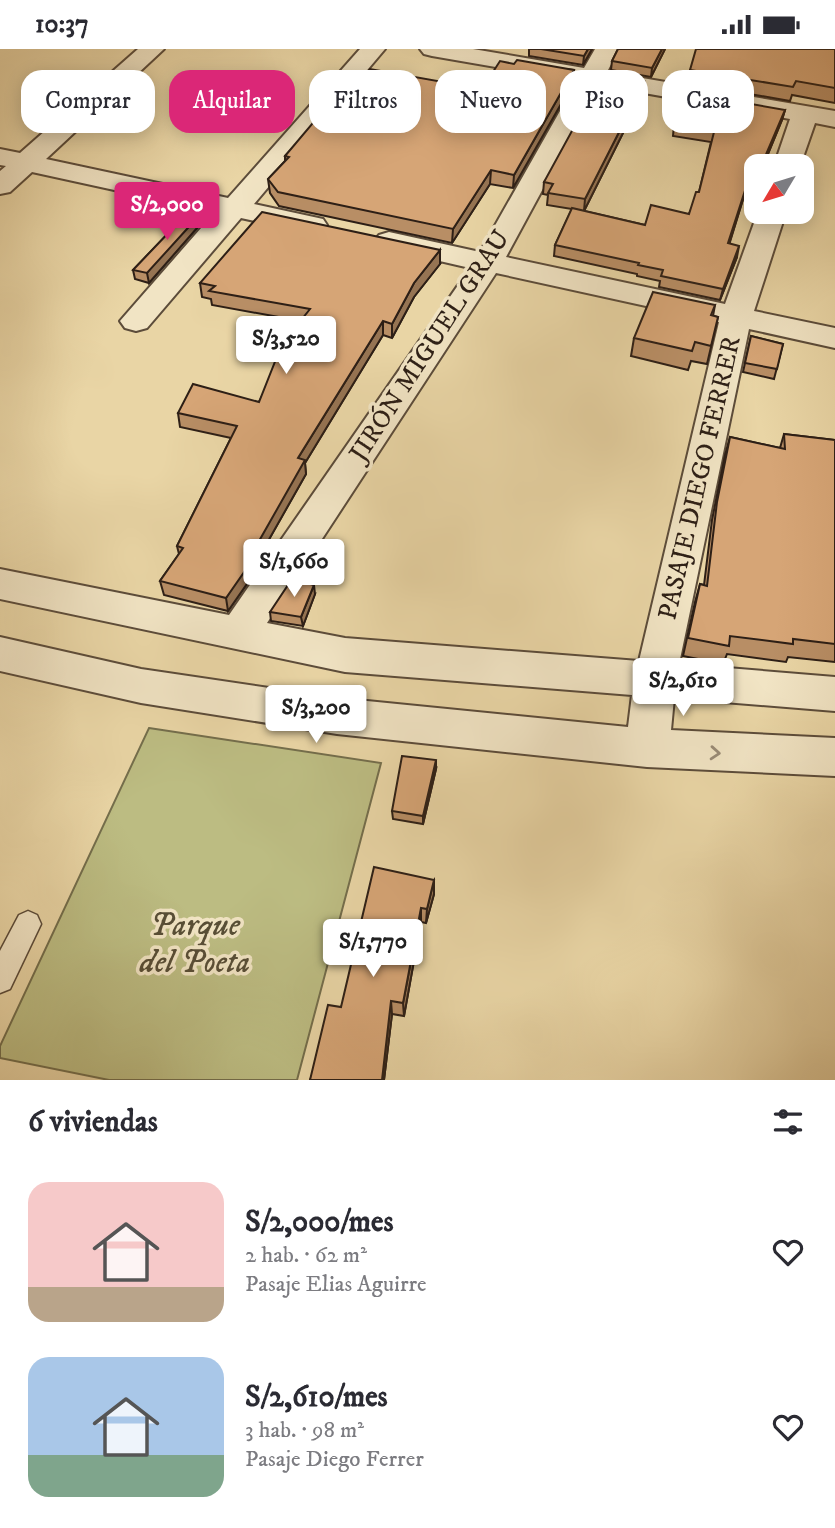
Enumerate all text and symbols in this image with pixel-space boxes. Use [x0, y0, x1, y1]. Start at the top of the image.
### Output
text: 10:37 [35, 8, 89, 41]
chip: Comprar [21, 70, 155, 133]
chip: Alquilar [169, 70, 295, 133]
chip: Filtros [309, 70, 421, 133]
chip: Nuevo [435, 70, 546, 133]
chip: Piso [560, 70, 648, 133]
chip: Casa [662, 70, 754, 133]
north arrow [744, 154, 814, 224]
map controls [744, 154, 814, 224]
pin: S/2,000 [102, 183, 232, 242]
text: S/2,000 [130, 190, 204, 219]
street label: JIRÓN MIGUEL GRAU [341, 223, 517, 470]
pin: S/3,520 [221, 317, 351, 376]
text: S/3,520 [252, 324, 320, 353]
street label: PASAJE DIEGO FERRER [651, 333, 749, 623]
pin: S/1,660 [229, 539, 359, 599]
text: S/1,660 [259, 547, 329, 576]
pin: S/2,610 [618, 659, 748, 718]
text: S/2,610 [649, 666, 717, 695]
pin: S/3,200 [251, 685, 381, 745]
text: S/3,200 [281, 693, 351, 722]
one-way arrow [710, 745, 721, 760]
park label: Parque del Poeta [139, 906, 250, 983]
pin: S/1,770 [308, 919, 438, 979]
text: S/1,770 [339, 927, 407, 956]
icon: filters [769, 1103, 807, 1141]
text: 6 viviendas [28, 1104, 158, 1141]
text: S/2,000/mes [245, 1204, 394, 1241]
icon: home [84, 1210, 168, 1294]
icon: heart [769, 1233, 807, 1271]
text: 2 hab. · 62 m² [245, 1241, 367, 1270]
text: Pasaje Elias Aguirre [245, 1270, 427, 1299]
text: S/2,610/mes [245, 1379, 388, 1416]
icon: home [84, 1385, 168, 1469]
icon: heart [769, 1408, 807, 1446]
text: 3 hab. · 98 m² [245, 1416, 364, 1445]
text: Pasaje Diego Ferrer [245, 1445, 424, 1474]

